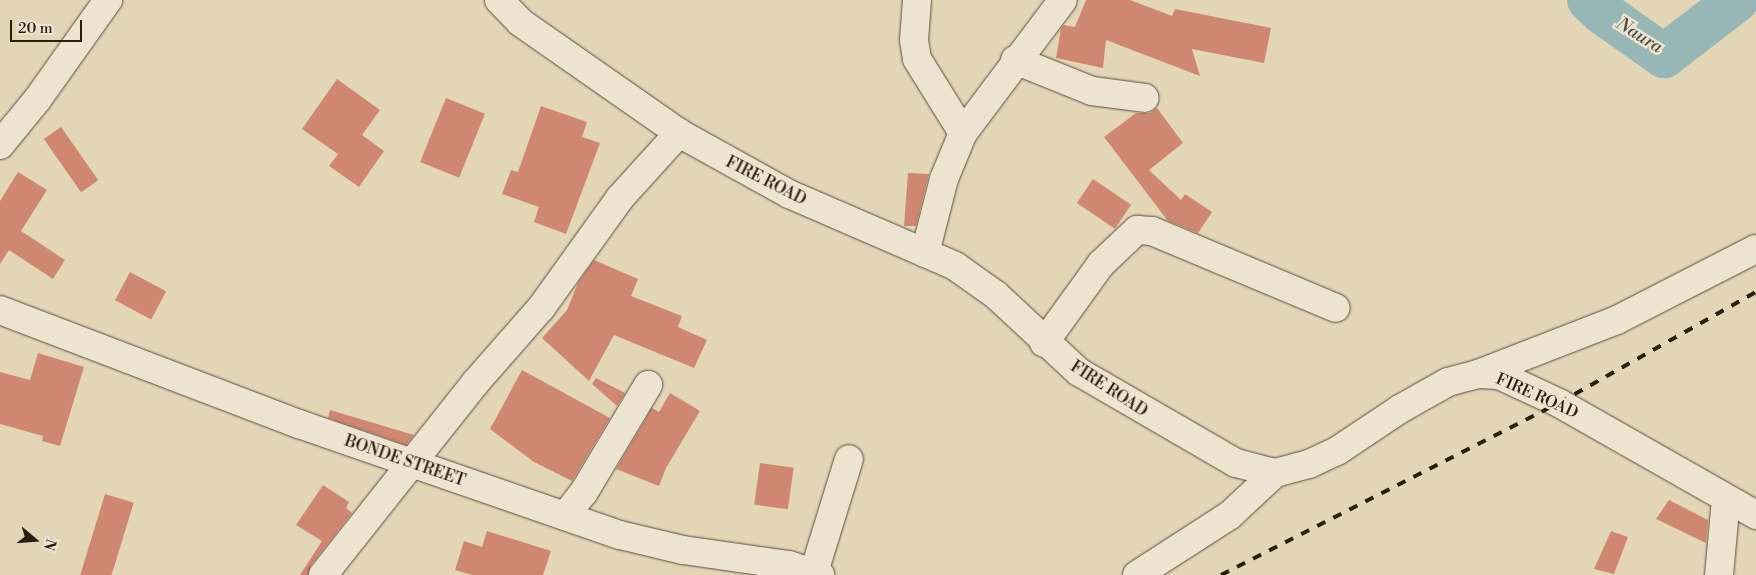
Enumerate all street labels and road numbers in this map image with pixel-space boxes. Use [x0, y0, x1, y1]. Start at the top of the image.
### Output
street label: FIRE ROAD [722, 152, 810, 210]
street label: FIRE ROAD [1067, 357, 1151, 421]
street label: FIRE ROAD [1493, 369, 1581, 423]
street label: BONDE STREET [342, 431, 468, 491]

